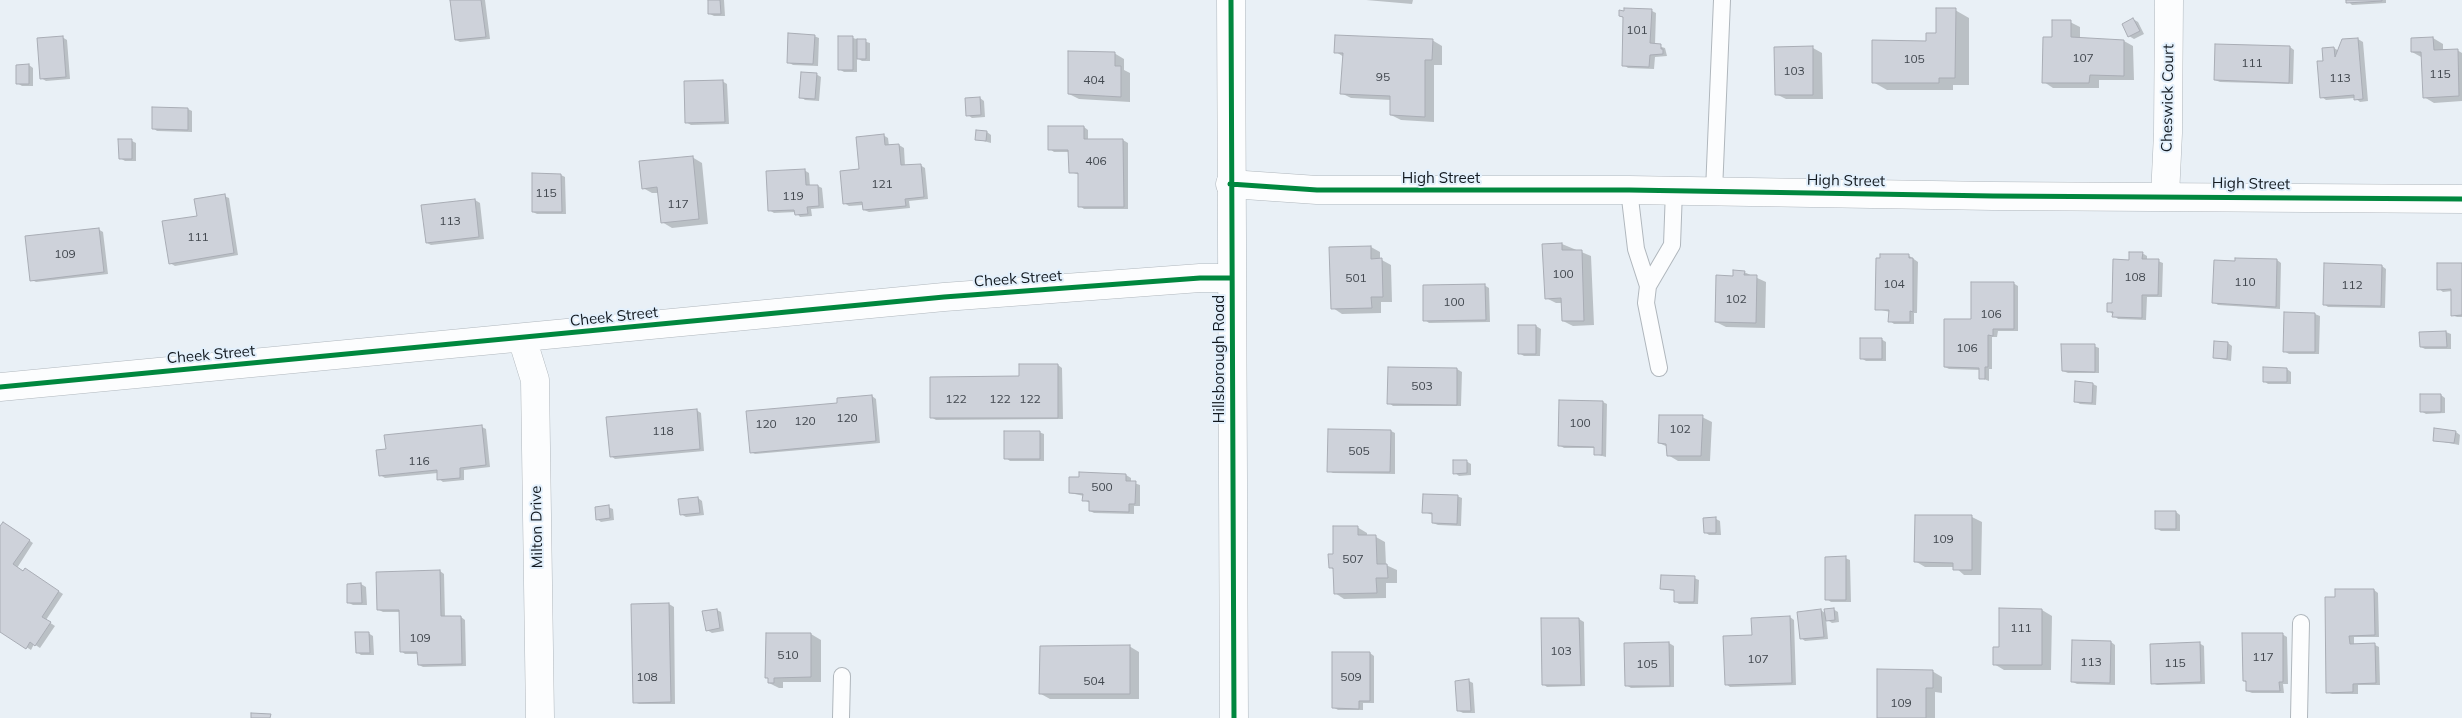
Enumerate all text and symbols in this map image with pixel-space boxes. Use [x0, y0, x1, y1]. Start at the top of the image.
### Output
house number: 101 [1626, 23, 1648, 37]
street label: Cheswick Court [2158, 44, 2178, 152]
house number: 107 [2072, 51, 2094, 65]
house number: 105 [1903, 52, 1925, 66]
house number: 111 [2241, 56, 2263, 70]
house number: 103 [1783, 64, 1805, 78]
house number: 115 [2429, 67, 2451, 81]
house number: 95 [1376, 70, 1390, 84]
house number: 113 [2329, 71, 2351, 85]
house number: 404 [1083, 73, 1105, 87]
house number: 406 [1085, 154, 1107, 168]
street label: High Street [1402, 169, 1480, 187]
street label: High Street [1807, 171, 1885, 191]
street label: High Street [2212, 174, 2290, 194]
house number: 121 [871, 177, 893, 191]
house number: 115 [535, 186, 557, 200]
house number: 119 [782, 189, 804, 203]
house number: 117 [667, 197, 689, 211]
house number: 113 [439, 214, 461, 228]
house number: 111 [187, 230, 209, 244]
house number: 109 [54, 247, 76, 261]
street label: Cheek Street [973, 267, 1063, 291]
house number: 100 [1552, 267, 1574, 281]
house number: 108 [2124, 270, 2146, 284]
house number: 501 [1345, 271, 1367, 285]
house number: 110 [2234, 275, 2256, 289]
house number: 104 [1883, 277, 1905, 291]
house number: 112 [2341, 278, 2363, 292]
house number: 102 [1725, 292, 1747, 306]
street label: Hillsborough Road [1210, 295, 1228, 423]
house number: 100 [1443, 295, 1465, 309]
street label: Cheek Street [569, 303, 659, 331]
house number: 106 [1980, 307, 2002, 321]
house number: 106 [1956, 341, 1978, 355]
street label: Cheek Street [166, 342, 256, 368]
house number: 503 [1411, 379, 1433, 393]
house number: 122 [945, 392, 967, 406]
house number: 122 [989, 392, 1011, 406]
house number: 122 [1019, 392, 1041, 406]
house number: 120 [836, 411, 858, 425]
house number: 120 [794, 414, 816, 428]
house number: 100 [1569, 416, 1591, 430]
house number: 120 [755, 417, 777, 431]
house number: 102 [1669, 422, 1691, 436]
house number: 118 [652, 424, 674, 438]
house number: 505 [1348, 444, 1370, 458]
house number: 116 [408, 454, 430, 468]
house number: 500 [1091, 480, 1113, 494]
street label: Milton Drive [527, 486, 547, 568]
house number: 109 [1932, 532, 1954, 546]
house number: 507 [1342, 552, 1364, 566]
house number: 111 [2010, 621, 2032, 635]
house number: 109 [409, 631, 431, 645]
house number: 103 [1550, 644, 1572, 658]
house number: 510 [777, 648, 799, 662]
house number: 117 [2252, 650, 2274, 664]
house number: 107 [1747, 652, 1769, 666]
house number: 113 [2080, 655, 2102, 669]
house number: 115 [2164, 656, 2186, 670]
house number: 105 [1636, 657, 1658, 671]
house number: 108 [636, 670, 658, 684]
house number: 509 [1340, 670, 1362, 684]
house number: 504 [1083, 674, 1105, 688]
house number: 109 [1890, 696, 1912, 710]

